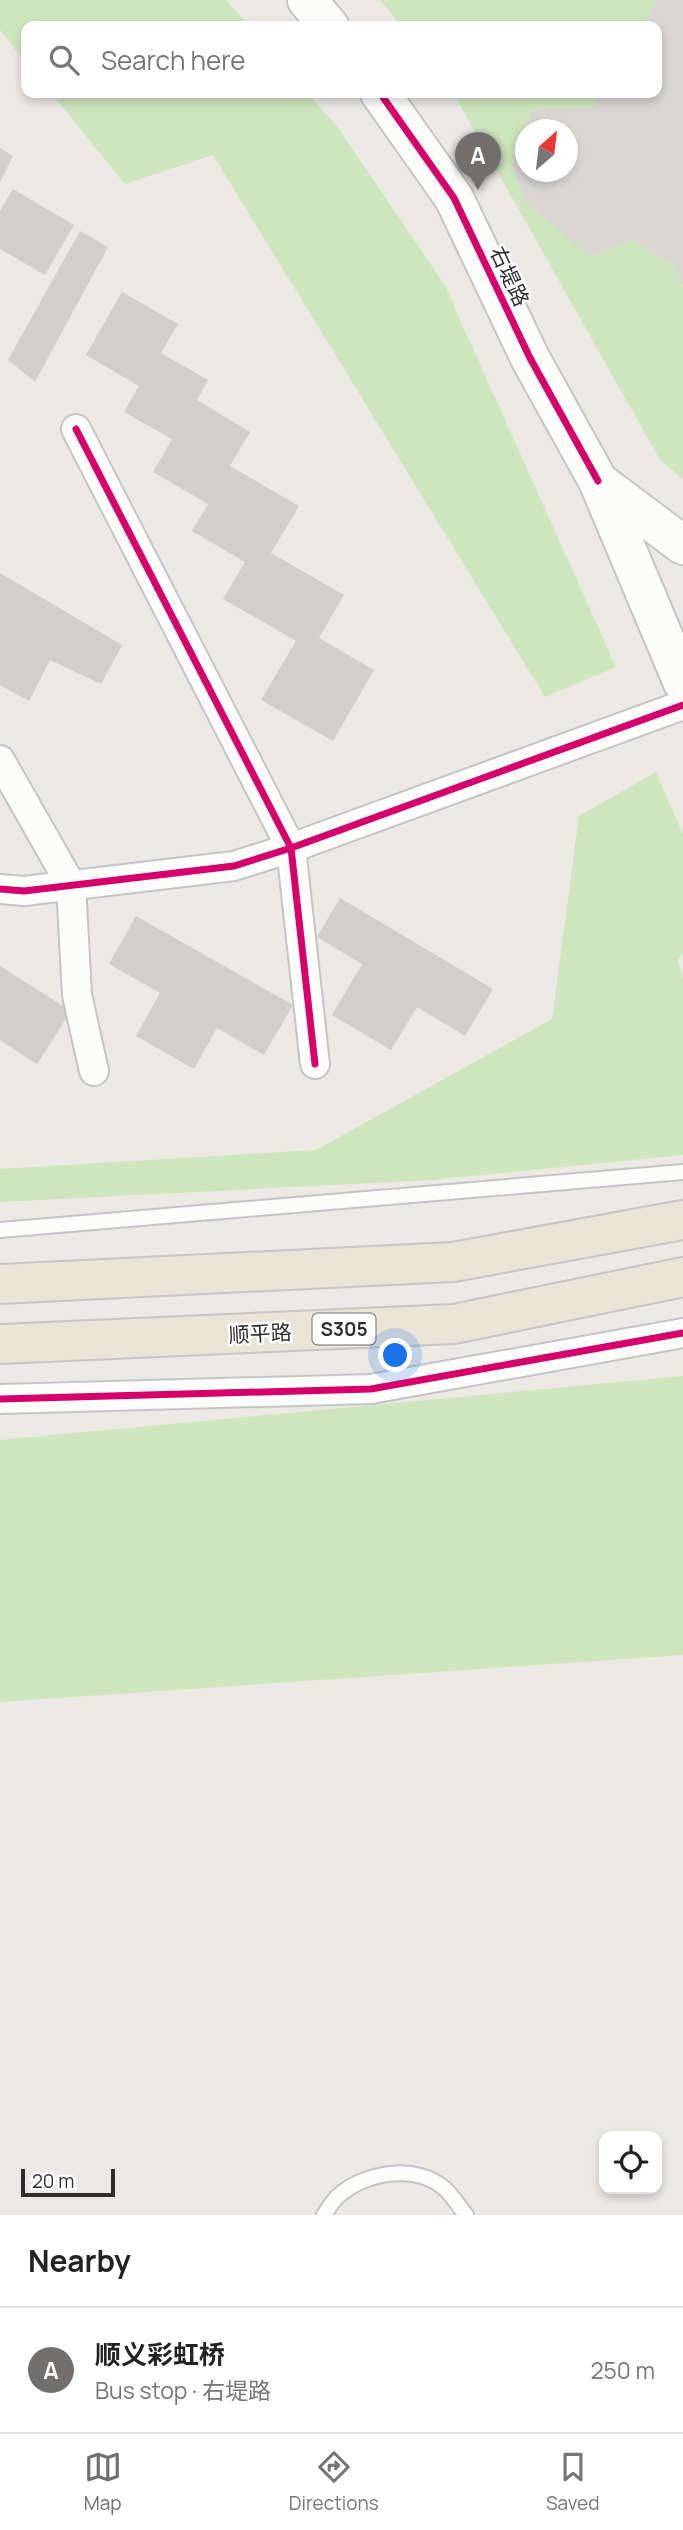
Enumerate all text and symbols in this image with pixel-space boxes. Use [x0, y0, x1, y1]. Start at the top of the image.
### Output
search box [21, 21, 662, 98]
icon: search [45, 41, 83, 79]
text: Search here [101, 42, 246, 78]
north arrow [515, 119, 578, 182]
pin: A [455, 132, 501, 190]
street label: 右堤路 [484, 242, 536, 310]
road number: S305 [312, 1314, 376, 1344]
street label: 顺平路 [228, 1317, 292, 1349]
your location [378, 1338, 412, 1372]
map controls [599, 2131, 662, 2194]
button: locate [599, 2131, 662, 2194]
scale bar [21, 2166, 116, 2198]
text: 20 m [32, 2168, 74, 2194]
text: Nearby [28, 2240, 131, 2281]
text: 顺义彩虹桥 [95, 2336, 225, 2372]
text: A [43, 2354, 59, 2386]
text: 250 m [590, 2354, 655, 2386]
text: Bus stop · 右堤路 [95, 2374, 271, 2406]
tab: Map [84, 2448, 122, 2516]
tab: Directions [289, 2448, 379, 2516]
tab: Saved [546, 2448, 599, 2516]

